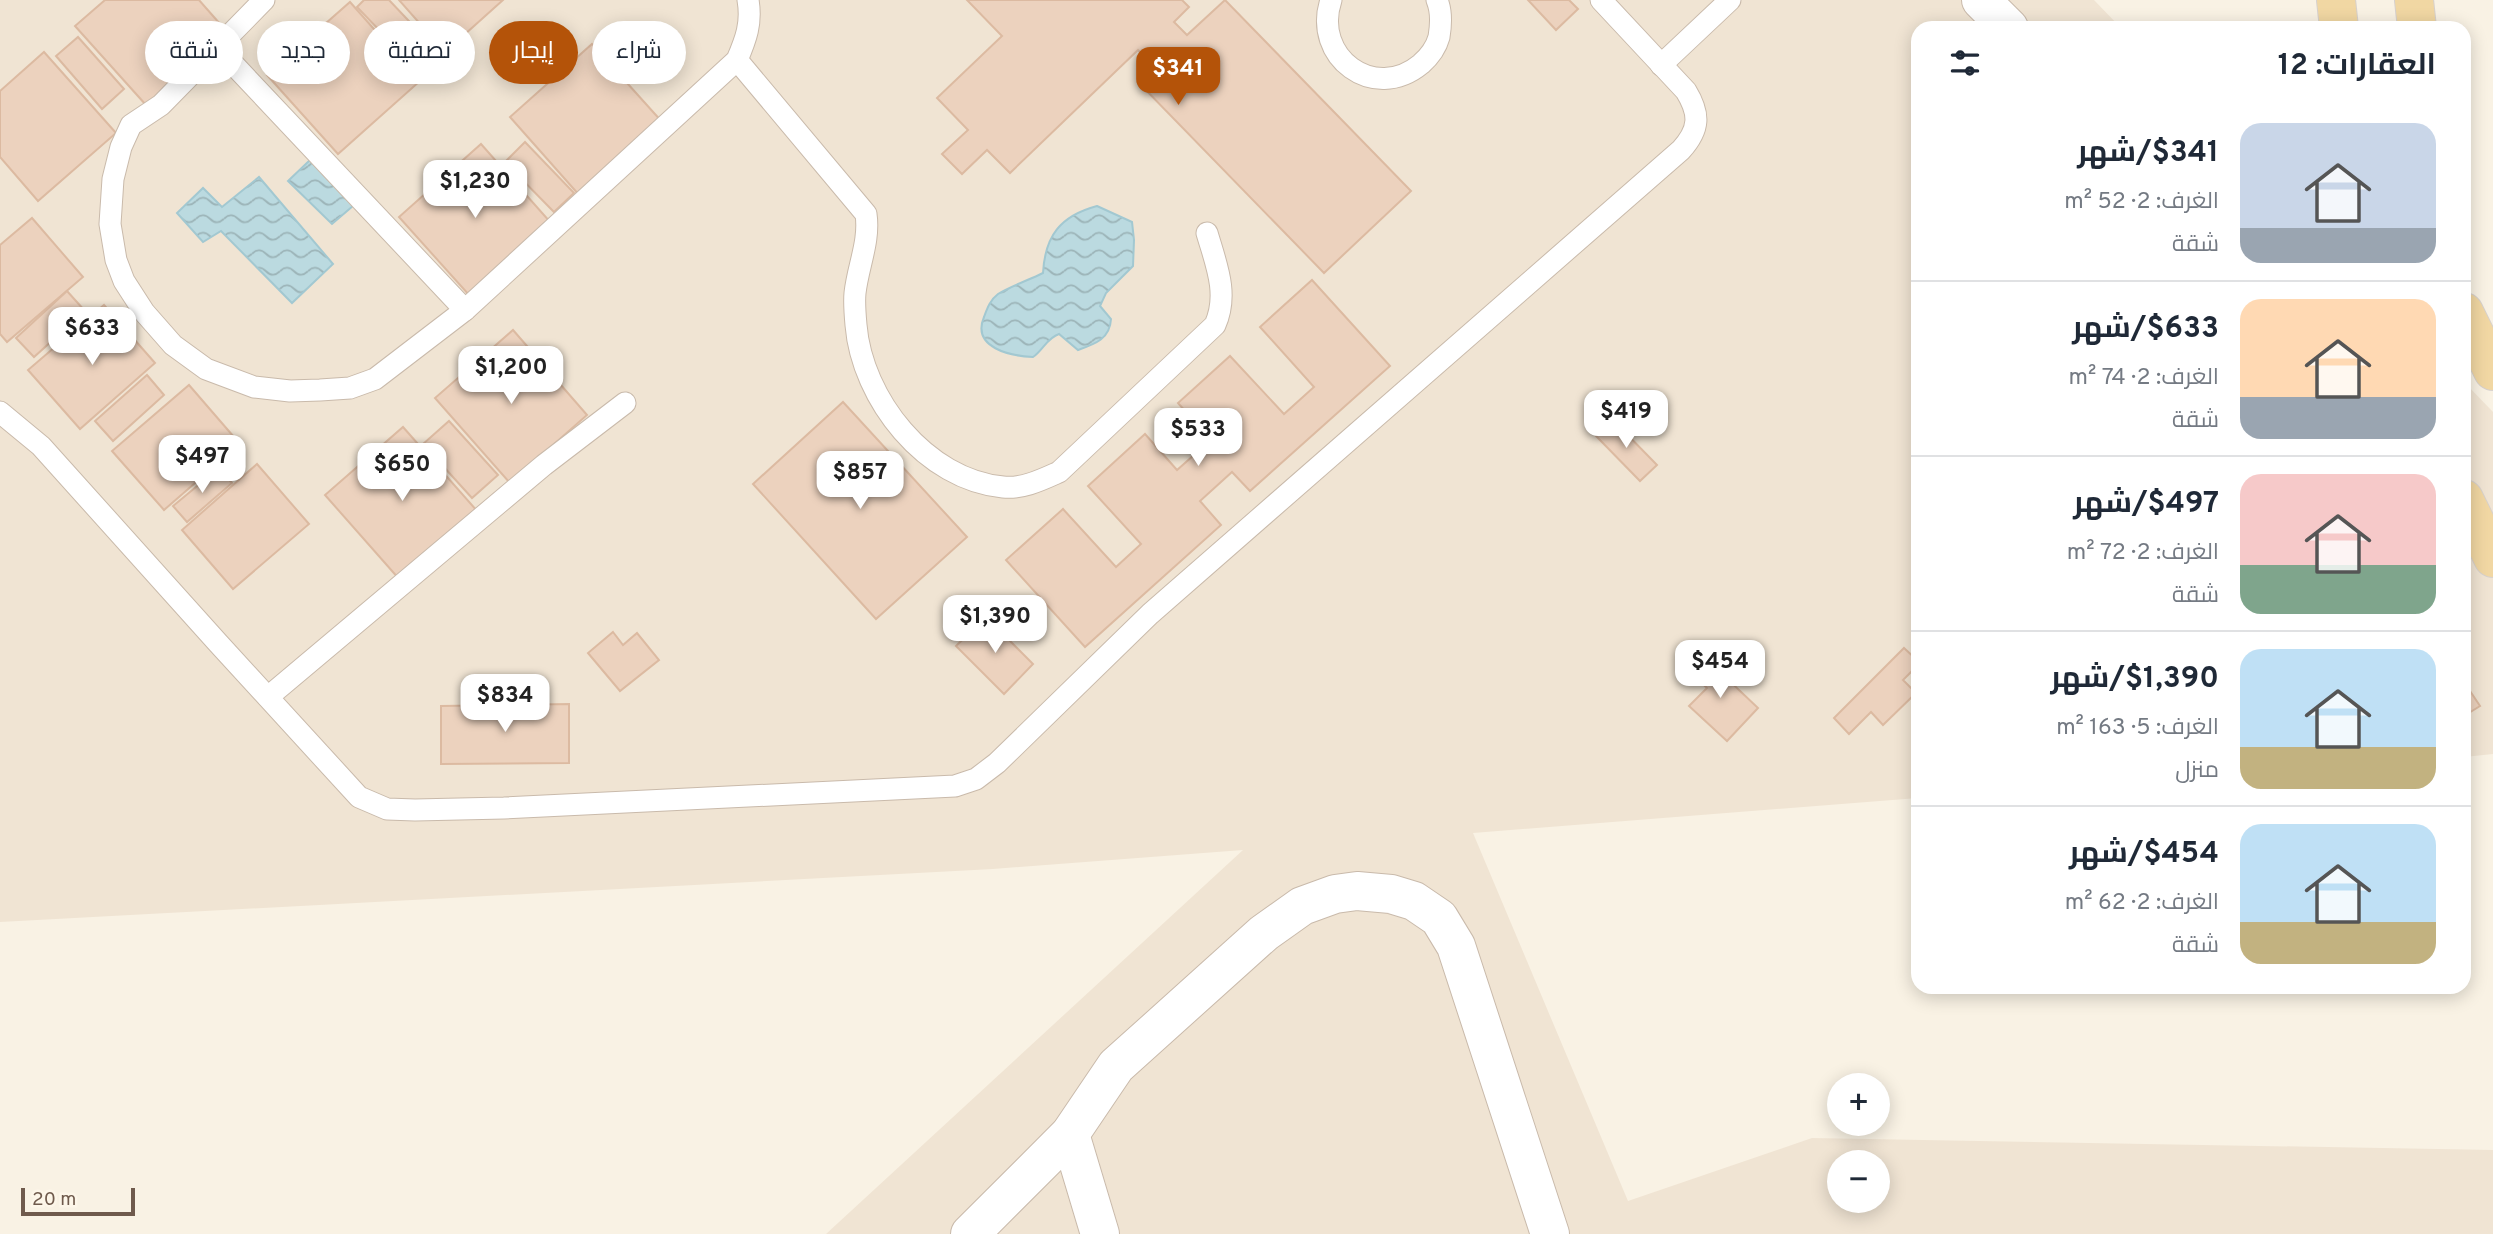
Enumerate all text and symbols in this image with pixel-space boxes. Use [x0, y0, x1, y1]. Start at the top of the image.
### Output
chip: شقة [145, 21, 243, 84]
chip: جديد [257, 21, 350, 84]
chip: تصفية [364, 21, 475, 84]
chip: إيجار [489, 21, 578, 84]
chip: شراء [592, 21, 686, 84]
icon: filters [1946, 44, 1984, 82]
pin: $341 [1137, 48, 1219, 107]
text: العقارات: 12 [2278, 48, 2436, 85]
text: $341 [1152, 55, 1204, 84]
text: $341/شهر [2077, 135, 2219, 172]
icon: home [2296, 151, 2380, 235]
pin: $1,230 [418, 160, 532, 220]
text: $1,230 [439, 168, 511, 197]
text: الغرف: 2 · 52 m² [2064, 188, 2219, 217]
text: شقة [2172, 231, 2219, 260]
pin: $633 [51, 308, 133, 367]
text: $633/شهر [2072, 311, 2219, 348]
text: $633 [64, 315, 120, 344]
icon: home [2296, 327, 2380, 411]
pin: $1,200 [454, 346, 568, 406]
text: $1,200 [474, 354, 548, 383]
text: الغرف: 2 · 74 m² [2069, 364, 2219, 393]
pin: $419 [1585, 391, 1667, 450]
text: $419 [1600, 398, 1652, 427]
text: شقة [2172, 407, 2219, 436]
pin: $533 [1157, 408, 1239, 468]
text: $533 [1170, 416, 1226, 445]
pin: $497 [161, 435, 243, 495]
text: $497 [175, 443, 229, 472]
pin: $650 [361, 444, 443, 503]
text: $650 [373, 451, 431, 480]
pin: $857 [819, 452, 901, 511]
text: $857 [833, 459, 887, 488]
text: $497/شهر [2073, 486, 2219, 523]
icon: home [2296, 502, 2380, 586]
text: الغرف: 2 · 72 m² [2067, 539, 2219, 568]
text: شقة [2172, 582, 2219, 611]
pin: $1,390 [938, 596, 1052, 655]
text: $1,390 [959, 603, 1031, 632]
pin: $454 [1679, 640, 1761, 700]
text: $454 [1691, 648, 1749, 677]
text: $1,390/شهر [2051, 661, 2219, 698]
pin: $834 [464, 674, 546, 734]
icon: home [2296, 677, 2380, 761]
text: $834 [477, 682, 533, 711]
text: الغرف: 5 · 163 m² [2056, 714, 2219, 743]
text: منزل [2175, 757, 2219, 786]
text: $454/شهر [2069, 836, 2219, 873]
icon: home [2296, 852, 2380, 936]
text: الغرف: 2 · 62 m² [2065, 889, 2219, 918]
text: شقة [2172, 932, 2219, 961]
map controls [1827, 1073, 1890, 1213]
button: + [1827, 1073, 1890, 1136]
button: − [1827, 1150, 1890, 1213]
scale bar [21, 1185, 135, 1217]
text: 20 m [32, 1188, 76, 1212]

